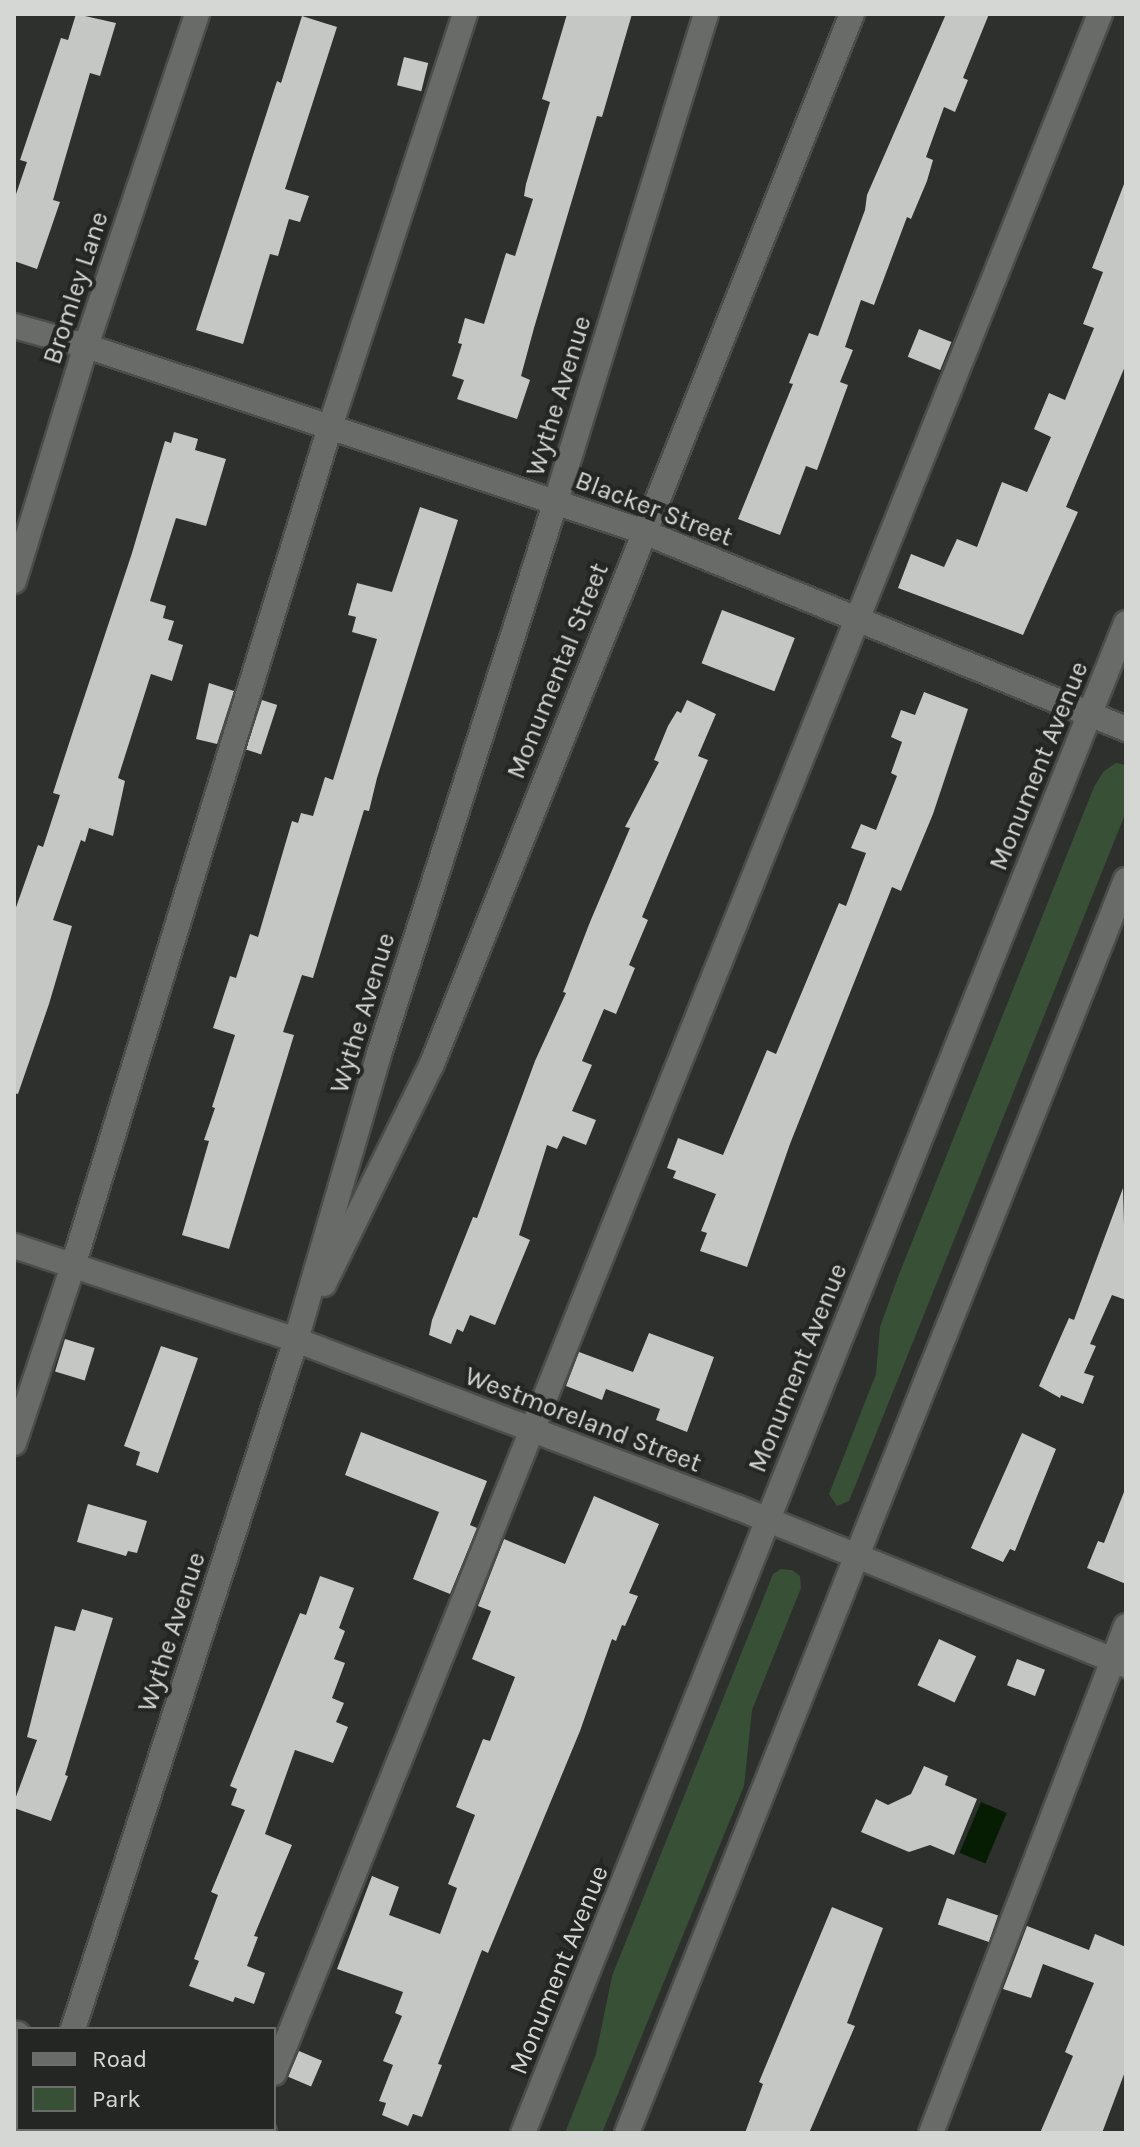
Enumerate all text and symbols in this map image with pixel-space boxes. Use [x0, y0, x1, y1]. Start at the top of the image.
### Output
street label: Bromley Lane [37, 208, 115, 368]
street label: Wythe Avenue [520, 312, 598, 480]
street label: Blacker Street [571, 465, 737, 553]
street label: Monumental Street [500, 559, 616, 783]
street label: Monument Avenue [983, 657, 1095, 875]
street label: Wythe Avenue [324, 929, 402, 1097]
street label: Monument Avenue [742, 1259, 854, 1477]
street label: Westmoreland Street [460, 1361, 706, 1479]
street label: Wythe Avenue [132, 1548, 212, 1716]
street label: Monument Avenue [503, 1861, 615, 2079]
legend [16, 2027, 276, 2131]
text: Road [92, 2045, 147, 2073]
text: Park [92, 2085, 141, 2113]

